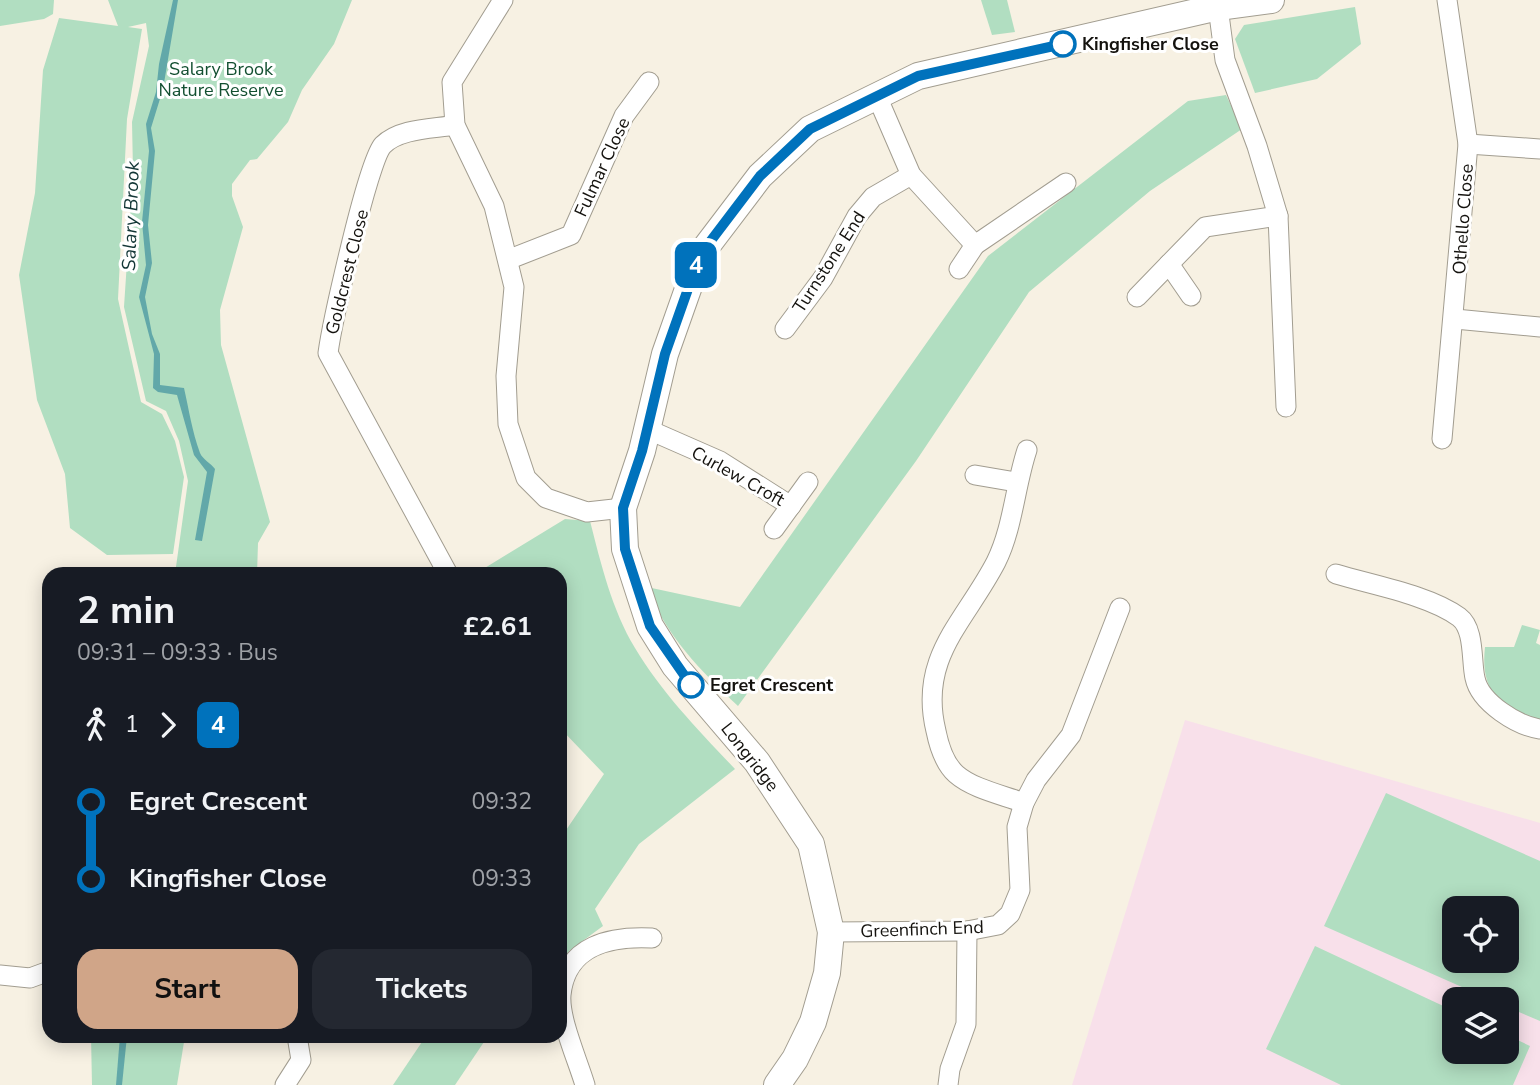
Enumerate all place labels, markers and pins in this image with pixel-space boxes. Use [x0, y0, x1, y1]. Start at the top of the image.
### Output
marker: Kingfisher Close [1050, 31, 1076, 57]
place label: Kingfisher Close [1082, 32, 1219, 56]
marker: Egret Crescent [678, 672, 704, 698]
place label: Egret Crescent [710, 673, 833, 697]

